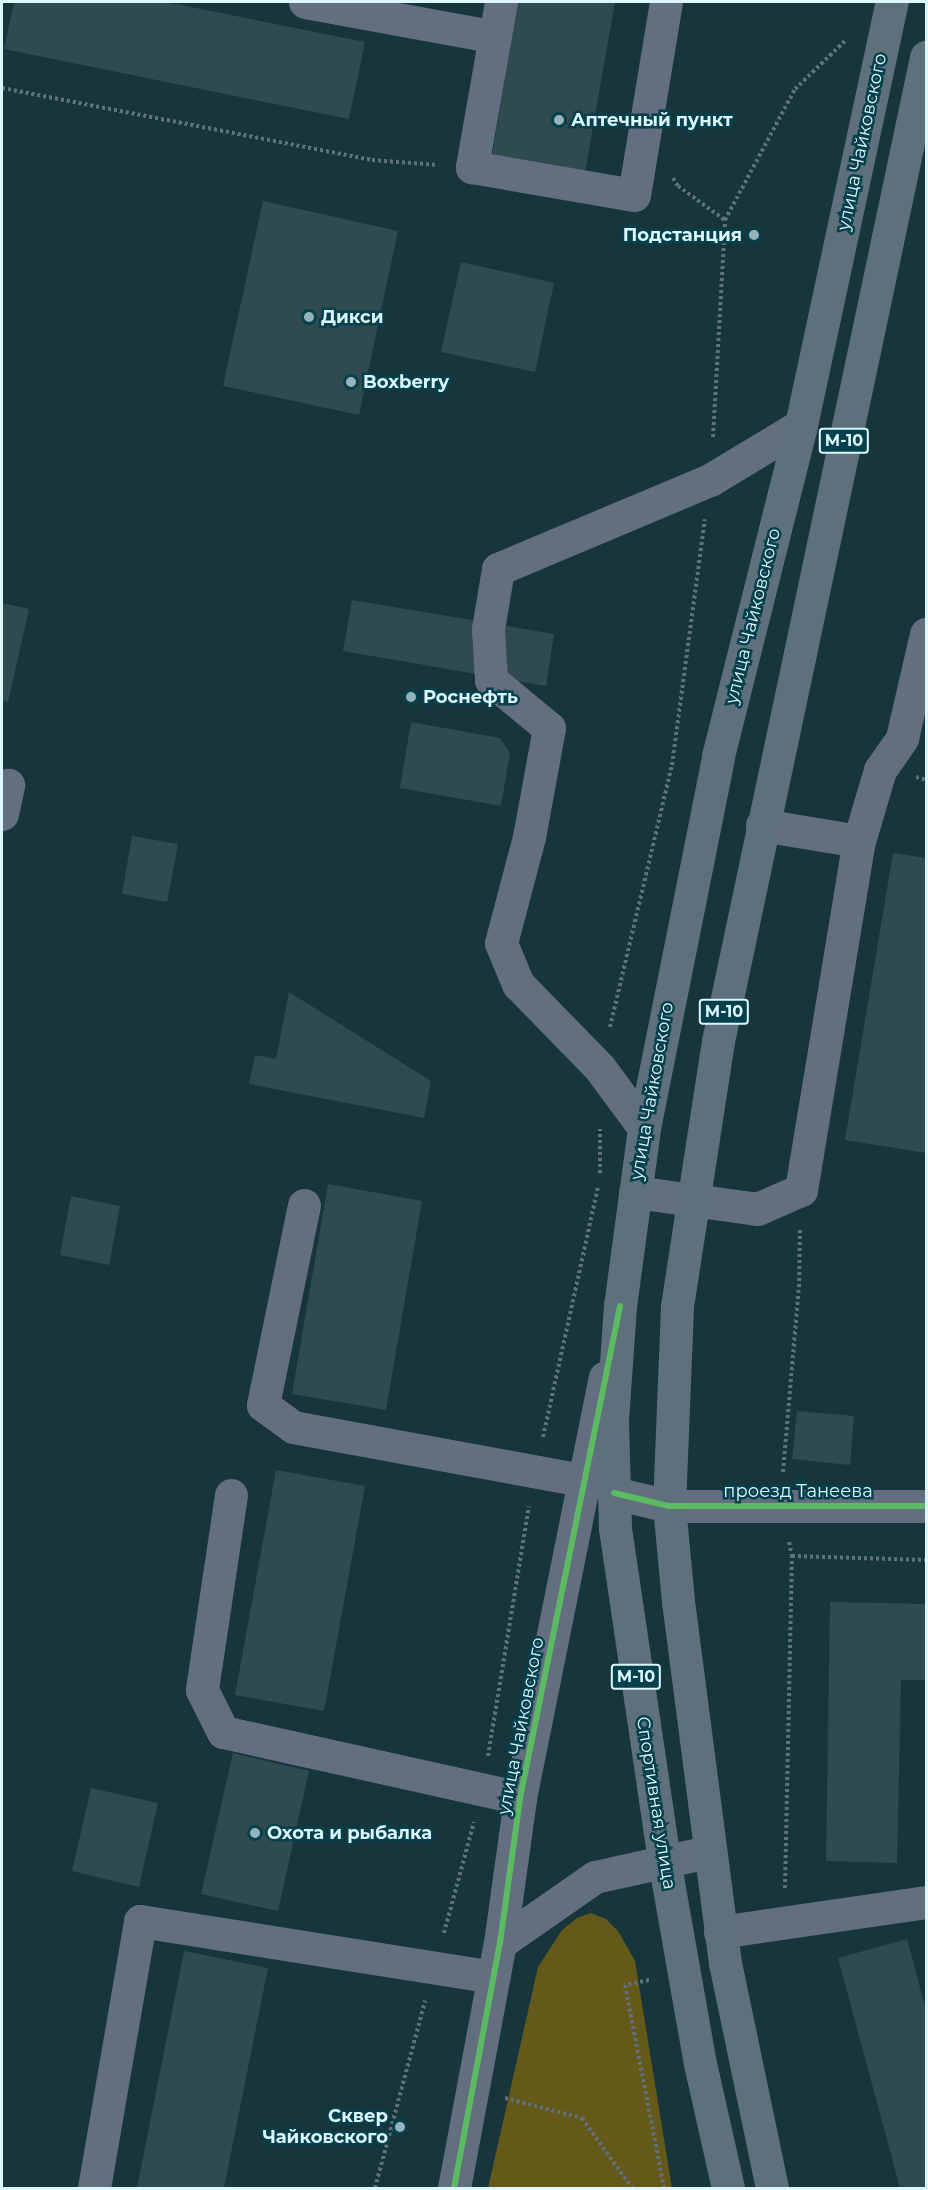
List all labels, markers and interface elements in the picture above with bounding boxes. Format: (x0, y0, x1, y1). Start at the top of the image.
street label: улица Чайковского (833, 51, 891, 233)
place label: Аптечный пункт (571, 109, 733, 131)
marker: Аптечный пункт (552, 113, 566, 127)
place label: Подстанция (623, 224, 742, 246)
marker: Подстанция (747, 228, 761, 242)
place label: Дикси (321, 306, 383, 328)
marker: Дикси (302, 310, 316, 324)
place label: Boxberry (363, 371, 449, 393)
marker: Boxberry (344, 375, 358, 389)
road number: М-10 (818, 428, 870, 454)
street label: улица Чайковского (721, 526, 785, 706)
place label: Роснефть (423, 686, 518, 708)
marker: Роснефть (404, 690, 418, 704)
road number: М-10 (698, 999, 750, 1025)
street label: улица Чайковского (626, 1000, 678, 1182)
street label: проезд Танеева (723, 1480, 873, 1502)
street label: улица Чайковского (493, 1635, 549, 1817)
road number: М-10 (610, 1664, 662, 1690)
street label: Спортивная улица (632, 1715, 680, 1891)
place label: Охота и рыбалка (267, 1822, 432, 1844)
marker: Охота и рыбалка (248, 1826, 262, 1840)
place label: Сквер Чайковского (263, 2106, 388, 2148)
marker: Сквер Чайковского (393, 2120, 407, 2134)

